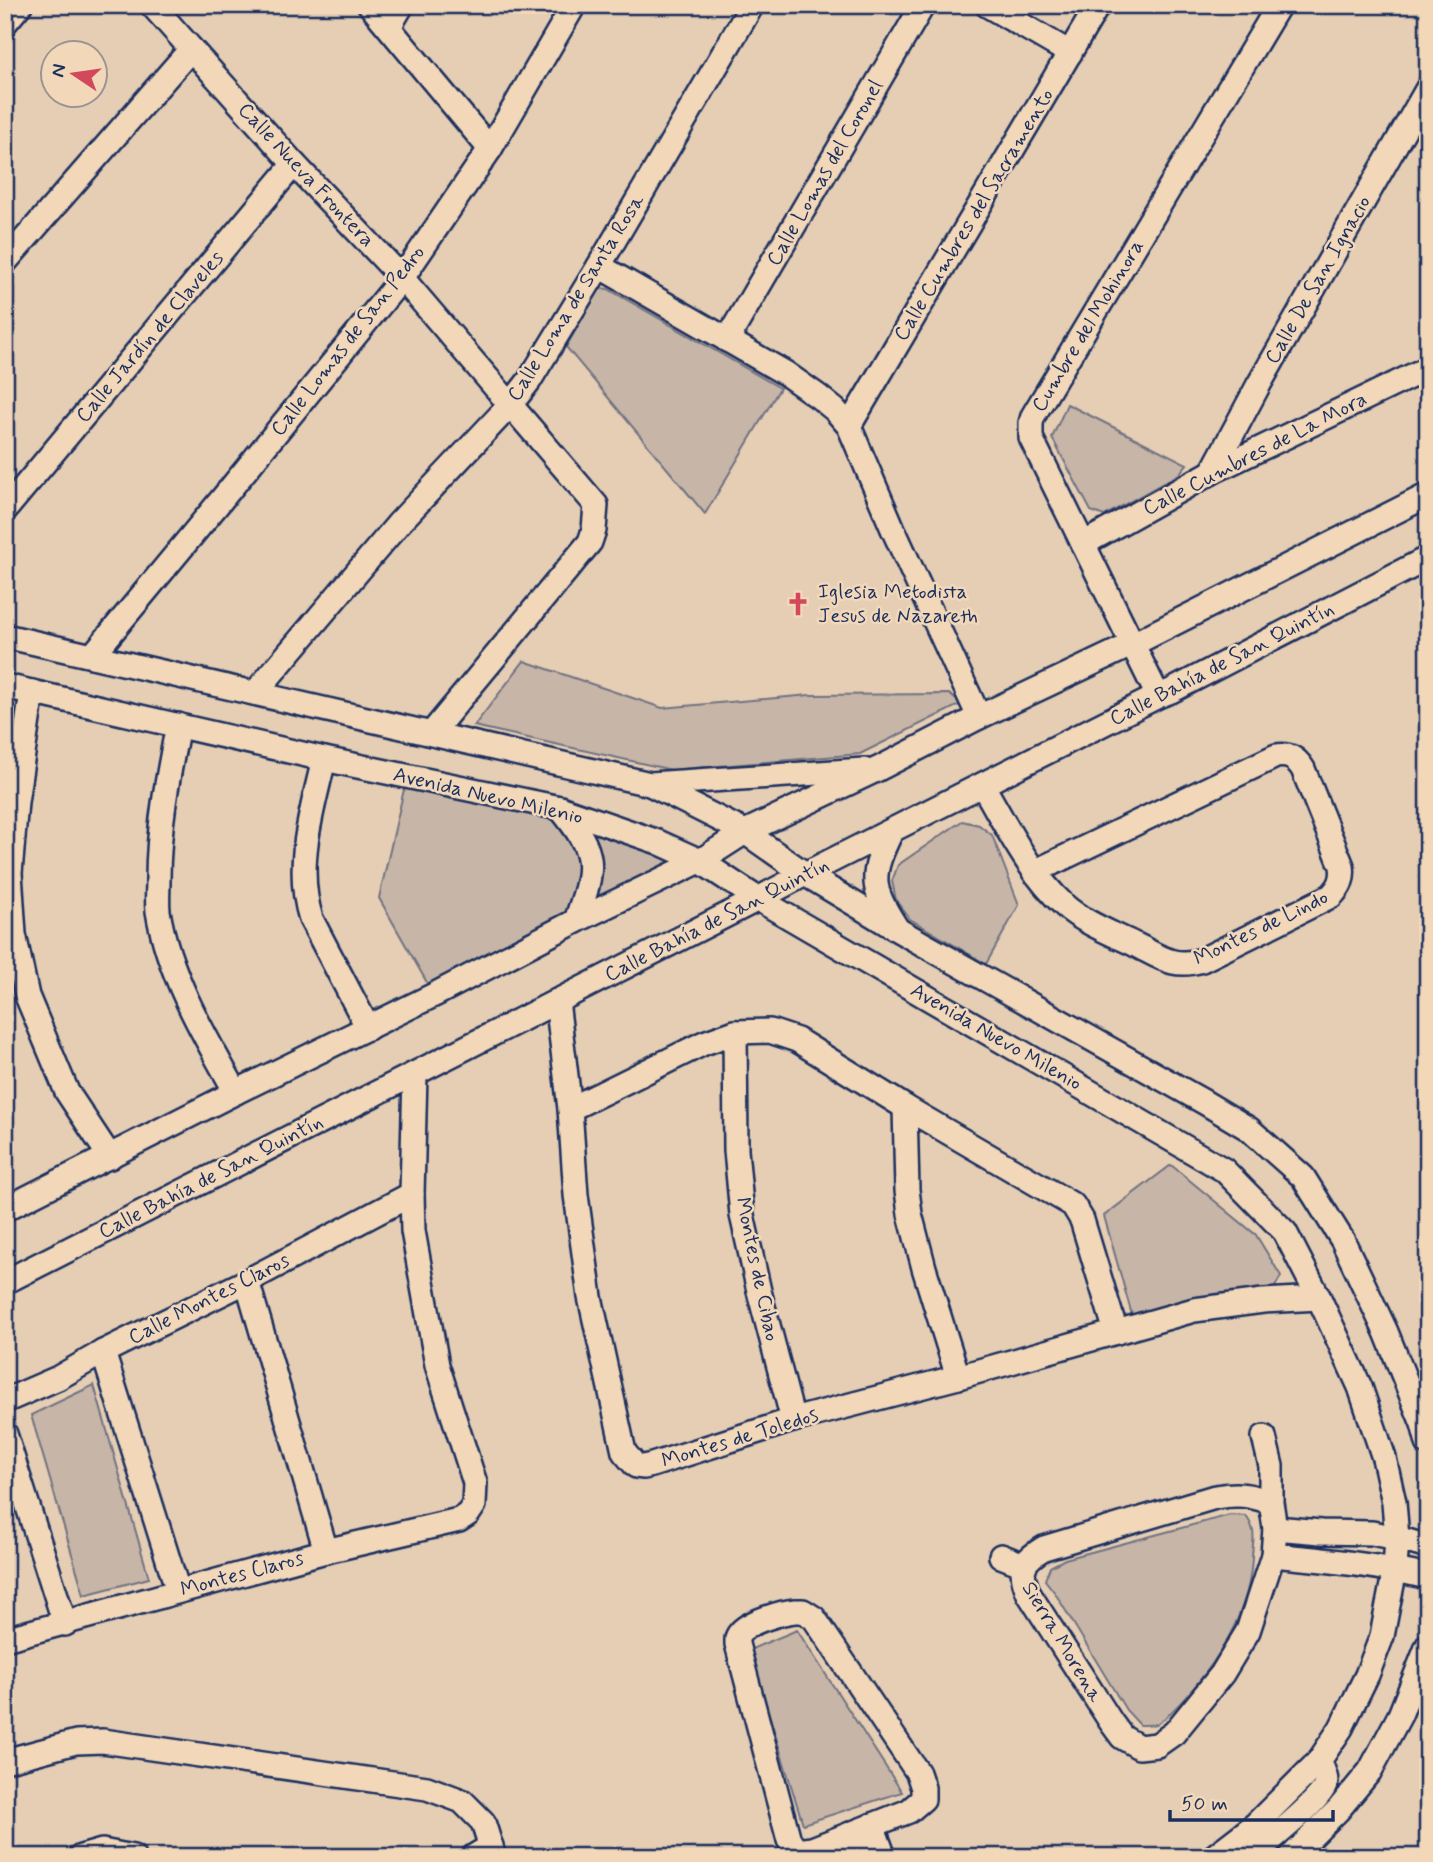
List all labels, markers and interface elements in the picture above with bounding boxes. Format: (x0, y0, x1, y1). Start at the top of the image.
north arrow (38, 38, 108, 108)
text: N (45, 62, 73, 79)
street label: Calle Lomas del Coronel (760, 75, 890, 271)
street label: Calle Cumbres del Sacramento (887, 84, 1061, 346)
street label: Calle Nueva Frontera (231, 96, 381, 254)
street label: Calle Loma de Santa Rosa (501, 189, 651, 407)
street label: Calle De San Ignacio (1258, 191, 1378, 369)
street label: Cumbre del Mohinora (1025, 235, 1151, 417)
street label: Calle Lomas de San Pedro (265, 240, 431, 442)
street label: Calle Jardín de Claveles (70, 245, 230, 429)
street label: Calle Cumbres de La Mora (1138, 385, 1372, 523)
place label: Iglesia Metodista Jesus de Nazareth (818, 578, 978, 630)
church icon: Iglesia Metodista Jesus de Nazareth (784, 590, 812, 618)
street label: Calle Bahía de San Quintín (1105, 595, 1339, 733)
street label: Avenida Nuevo Milenio (391, 761, 585, 831)
street label: Calle Bahía de San Quintín (600, 851, 834, 989)
street label: Montes de Lindo (1189, 883, 1333, 973)
street label: Avenida Nuevo Milenio (905, 976, 1087, 1098)
street label: Calle Bahía de San Quintín (94, 1108, 328, 1246)
street label: Montes de Cibao (728, 1195, 786, 1343)
street label: Calle Montes Claros (124, 1246, 294, 1352)
street label: Montes de Toledos (658, 1401, 822, 1475)
street label: Montes Claros (177, 1544, 307, 1604)
street label: Sierra Morena (1015, 1577, 1109, 1708)
scale bar (1170, 1778, 1333, 1822)
text: 50 m (1181, 1790, 1228, 1818)

